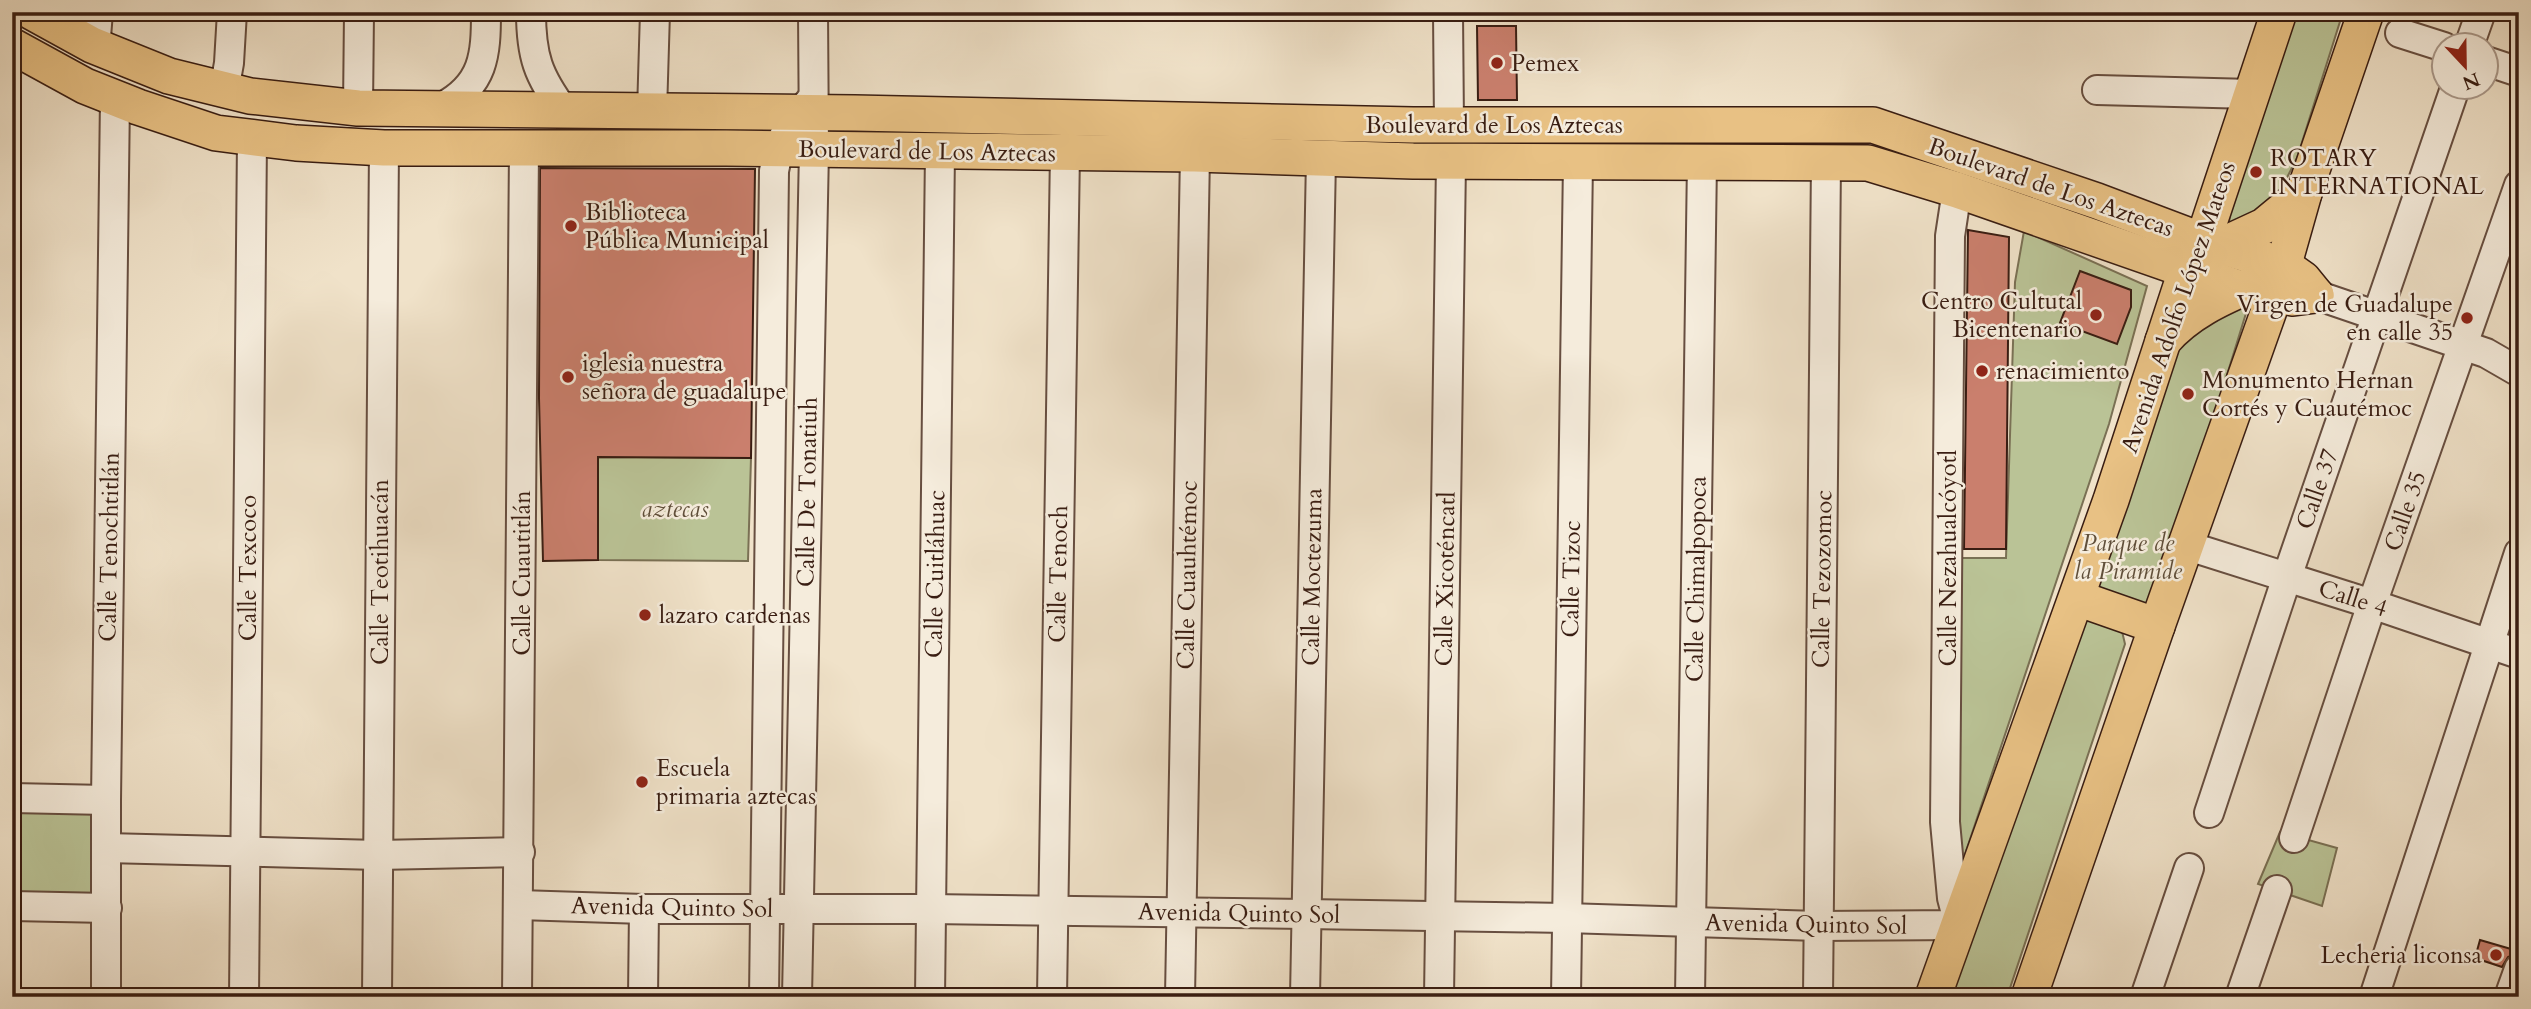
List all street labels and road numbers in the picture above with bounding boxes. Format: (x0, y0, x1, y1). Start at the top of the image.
street label: Boulevard de Los Aztecas (1365, 109, 1623, 142)
street label: Boulevard de Los Aztecas (1924, 130, 2178, 245)
street label: Boulevard de Los Aztecas (798, 133, 1056, 170)
street label: Avenida Adolfo López Mateos (2113, 157, 2244, 457)
street label: Calle De Tonatiuh (789, 397, 826, 587)
street label: Calle 37 (2288, 445, 2347, 534)
street label: Calle Nezahualcóyotl (1932, 450, 1965, 666)
street label: Calle Tenochtitlán (91, 452, 128, 642)
street label: Calle 35 (2376, 467, 2435, 556)
street label: Calle Chimalpopoca (1678, 475, 1715, 682)
street label: Calle Teotihuacán (364, 479, 397, 665)
street label: Calle Cuauhtémoc (1169, 480, 1206, 670)
street label: Calle Moctezuma (1294, 487, 1331, 666)
street label: Calle Tezozomoc (1804, 489, 1841, 668)
street label: Calle Cuautitlán (506, 490, 539, 656)
street label: Calle Cuitláhuac (918, 490, 953, 658)
street label: Calle Xicoténcatl (1427, 491, 1464, 667)
street label: Calle Texcoco (232, 495, 265, 641)
street label: Calle Tenoch (1041, 505, 1076, 643)
street label: Calle Tizoc (1554, 520, 1589, 638)
street label: Calle 4 (2314, 572, 2392, 625)
street label: Avenida Quinto Sol (570, 889, 773, 926)
street label: Avenida Quinto Sol (1137, 895, 1340, 932)
street label: Avenida Quinto Sol (1704, 906, 1907, 943)

